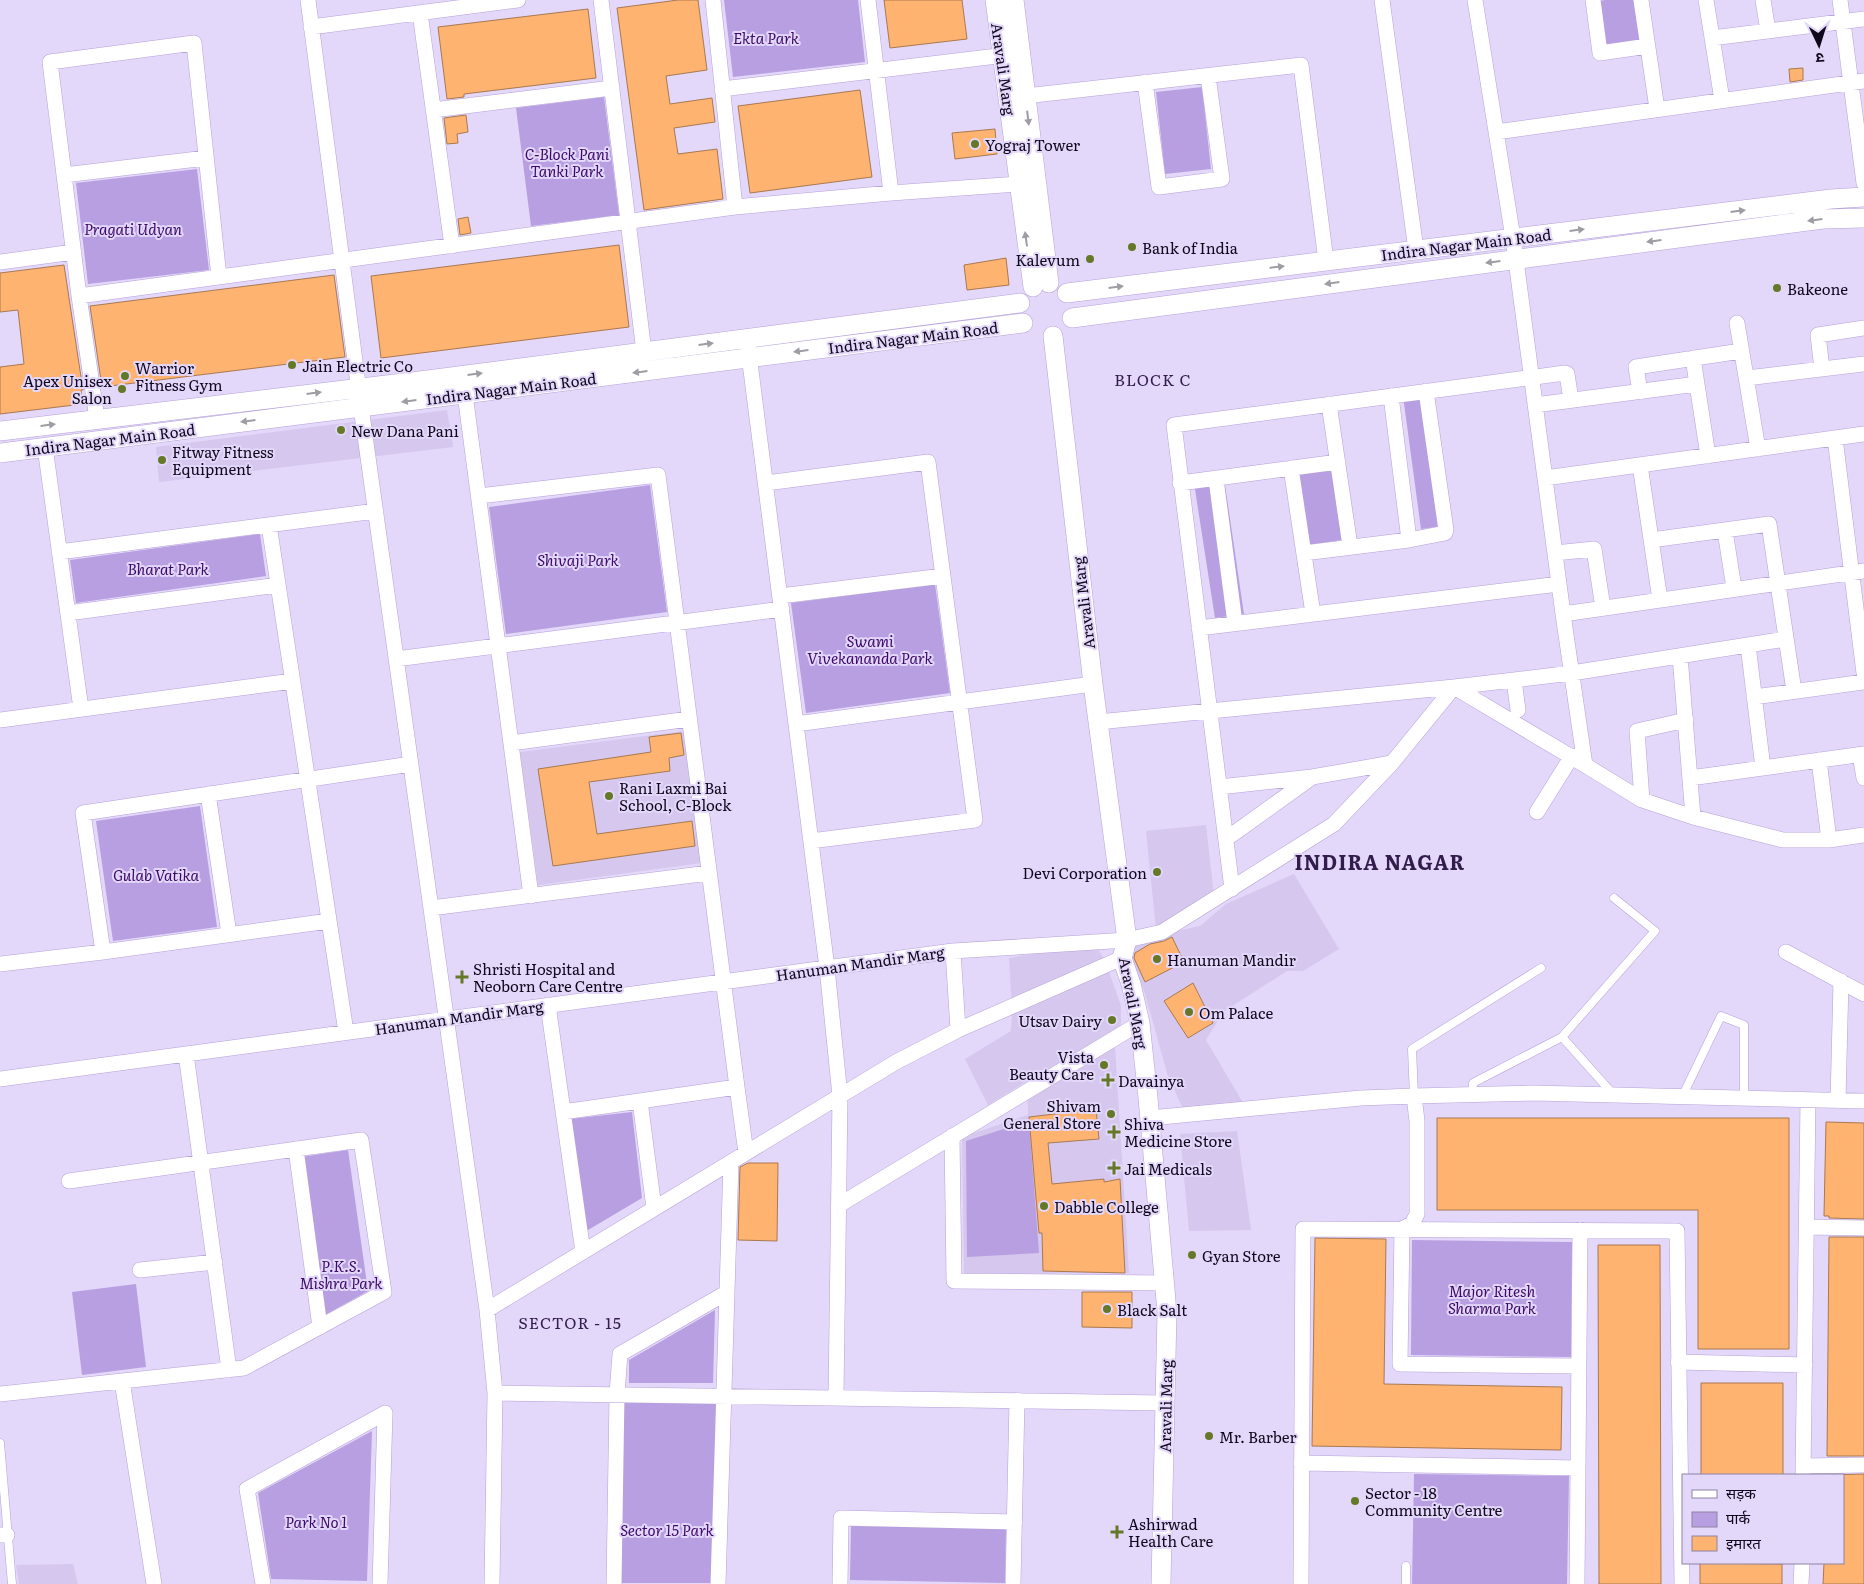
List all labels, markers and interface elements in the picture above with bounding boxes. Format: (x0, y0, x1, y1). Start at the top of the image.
north arrow (1794, 20, 1844, 70)
street label: Aravali Marg (986, 21, 1022, 117)
park label: Ekta Park (733, 26, 800, 49)
text: उ (1814, 49, 1825, 69)
one-way arrow (1024, 110, 1032, 126)
place label: Yograj Tower (985, 133, 1080, 156)
marker: Yograj Tower (969, 138, 981, 150)
park label: C-Block Pani Tanki Park (525, 142, 610, 182)
one-way arrow (1731, 206, 1747, 214)
one-way arrow (1807, 216, 1823, 224)
park label: Pragati Udyan (84, 217, 182, 240)
street label: Indira Nagar Main Road (1379, 222, 1553, 266)
one-way arrow (1569, 226, 1585, 234)
one-way arrow (1022, 230, 1030, 246)
place label: Bank of India (1142, 236, 1239, 259)
one-way arrow (1646, 237, 1662, 245)
marker: Bank of India (1126, 241, 1138, 253)
place label: Kalevum (1015, 248, 1080, 271)
marker: Kalevum (1084, 253, 1096, 265)
one-way arrow (1485, 258, 1501, 266)
one-way arrow (1269, 263, 1285, 271)
place label: Bakeone (1787, 277, 1848, 300)
one-way arrow (1324, 279, 1340, 287)
marker: Bakeone (1771, 282, 1783, 294)
one-way arrow (1108, 283, 1124, 291)
street label: Indira Nagar Main Road (826, 315, 1000, 359)
one-way arrow (698, 340, 714, 348)
one-way arrow (792, 347, 808, 355)
place label: Jain Electric Co (302, 354, 413, 377)
place label: Warrior Fitness Gym (135, 356, 223, 396)
marker: Jain Electric Co (286, 359, 298, 371)
street label: Indira Nagar Main Road (424, 366, 598, 410)
district label: BLOCK C (1114, 367, 1192, 391)
one-way arrow (631, 368, 647, 376)
place label: Apex Unisex Salon (23, 369, 112, 409)
marker: Warrior Fitness Gym (119, 370, 131, 382)
one-way arrow (468, 370, 484, 378)
marker: Apex Unisex Salon (116, 383, 128, 395)
one-way arrow (306, 389, 322, 397)
one-way arrow (401, 397, 417, 405)
street label: Indira Nagar Main Road (23, 417, 197, 461)
one-way arrow (239, 417, 255, 425)
place label: New Dana Pani (351, 419, 459, 442)
one-way arrow (41, 421, 57, 429)
marker: New Dana Pani (335, 424, 347, 436)
place label: Fitway Fitness Equipment (172, 440, 274, 480)
marker: Fitway Fitness Equipment (156, 454, 168, 466)
park label: Shivaji Park (537, 548, 620, 571)
street label: Aravali Marg (1066, 555, 1100, 651)
park label: Bharat Park (127, 557, 210, 580)
park label: Swami Vivekananda Park (807, 629, 933, 669)
place label: Rani Laxmi Bai School, C-Block (619, 776, 732, 816)
marker: Rani Laxmi Bai School, C-Block (603, 790, 615, 802)
district label: INDIRA NAGAR (1294, 846, 1466, 876)
place label: Devi Corporation (1023, 861, 1147, 884)
park label: Gulab Vatika (113, 863, 199, 886)
marker: Devi Corporation (1151, 866, 1163, 878)
street label: Hanuman Mandir Marg (774, 940, 946, 986)
place label: Hanuman Mandir (1167, 948, 1296, 971)
marker: Hanuman Mandir (1151, 953, 1163, 965)
street label: Aravali Marg (1114, 955, 1154, 1052)
place label: Shristi Hospital and Neoborn Care Centre (473, 957, 623, 997)
marker: Shristi Hospital and Neoborn Care Centre (455, 970, 469, 984)
street label: Hanuman Mandir Marg (373, 994, 545, 1040)
place label: Om Palace (1199, 1001, 1273, 1024)
marker: Om Palace (1183, 1006, 1195, 1018)
place label: Utsav Dairy (1018, 1009, 1102, 1032)
marker: Utsav Dairy (1106, 1014, 1118, 1026)
place label: Vista Beauty Care (1009, 1045, 1095, 1085)
marker: Vista Beauty Care (1098, 1059, 1110, 1071)
place label: Davainya (1118, 1069, 1185, 1092)
marker: Davainya (1102, 1074, 1114, 1086)
place label: Shivam General Store (1003, 1094, 1101, 1134)
marker: Shivam General Store (1105, 1108, 1117, 1120)
place label: Shiva Medicine Store (1124, 1112, 1232, 1152)
marker: Shiva Medicine Store (1108, 1126, 1120, 1138)
place label: Jai Medicals (1124, 1157, 1212, 1180)
marker: Jai Medicals (1108, 1162, 1120, 1174)
place label: Dabble College (1054, 1195, 1159, 1218)
marker: Dabble College (1038, 1200, 1050, 1212)
place label: Gyan Store (1202, 1244, 1281, 1267)
marker: Gyan Store (1186, 1249, 1198, 1261)
park label: P.K.S. Mishra Park (299, 1254, 383, 1294)
park label: Major Ritesh Sharma Park (1448, 1279, 1537, 1319)
place label: Black Salt (1117, 1298, 1187, 1321)
marker: Black Salt (1101, 1303, 1113, 1315)
district label: SECTOR - 15 (518, 1310, 622, 1334)
street label: Aravali Marg (1153, 1359, 1177, 1453)
place label: Mr. Barber (1219, 1425, 1296, 1448)
marker: Mr. Barber (1203, 1430, 1215, 1442)
legend (1682, 1474, 1844, 1564)
place label: Sector - 18 Community Centre (1365, 1481, 1503, 1521)
text: सड़क (1726, 1481, 1756, 1504)
marker: Sector - 18 Community Centre (1349, 1495, 1361, 1507)
text: पार्क (1726, 1506, 1750, 1529)
park label: Park No 1 (285, 1510, 347, 1533)
place label: Ashirwad Health Care (1128, 1512, 1213, 1552)
park label: Sector 15 Park (620, 1518, 714, 1541)
marker: Ashirwad Health Care (1110, 1525, 1124, 1539)
text: इमारत (1726, 1531, 1761, 1554)

